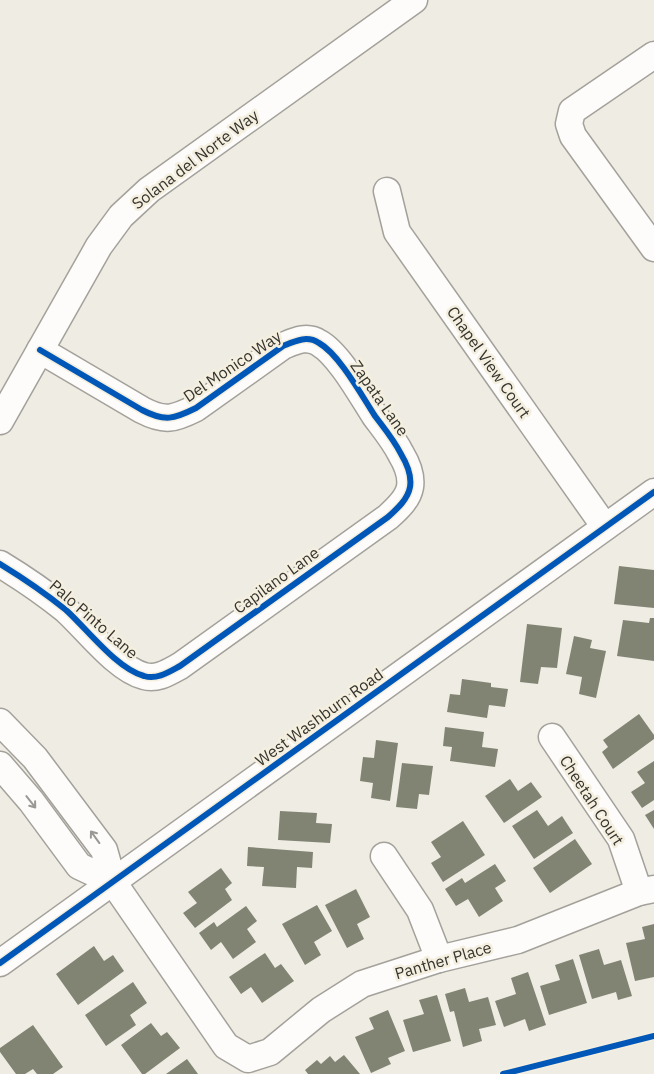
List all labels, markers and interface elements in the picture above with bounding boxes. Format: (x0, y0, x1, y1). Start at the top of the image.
street label: Solana del Norte Way (128, 105, 262, 213)
street label: Chapel View Court (443, 302, 535, 422)
street label: Del Monico Way (179, 326, 285, 406)
street label: Zapata Lane (347, 356, 414, 440)
street label: Capilano Lane (229, 542, 323, 618)
street label: Palo Pinto Lane (46, 575, 142, 663)
street label: West Washburn Road (251, 664, 387, 770)
street label: Cheetah Court (556, 751, 628, 849)
one-way arrow (26, 796, 37, 809)
one-way arrow (90, 831, 101, 845)
street label: Panther Place (392, 937, 494, 983)

